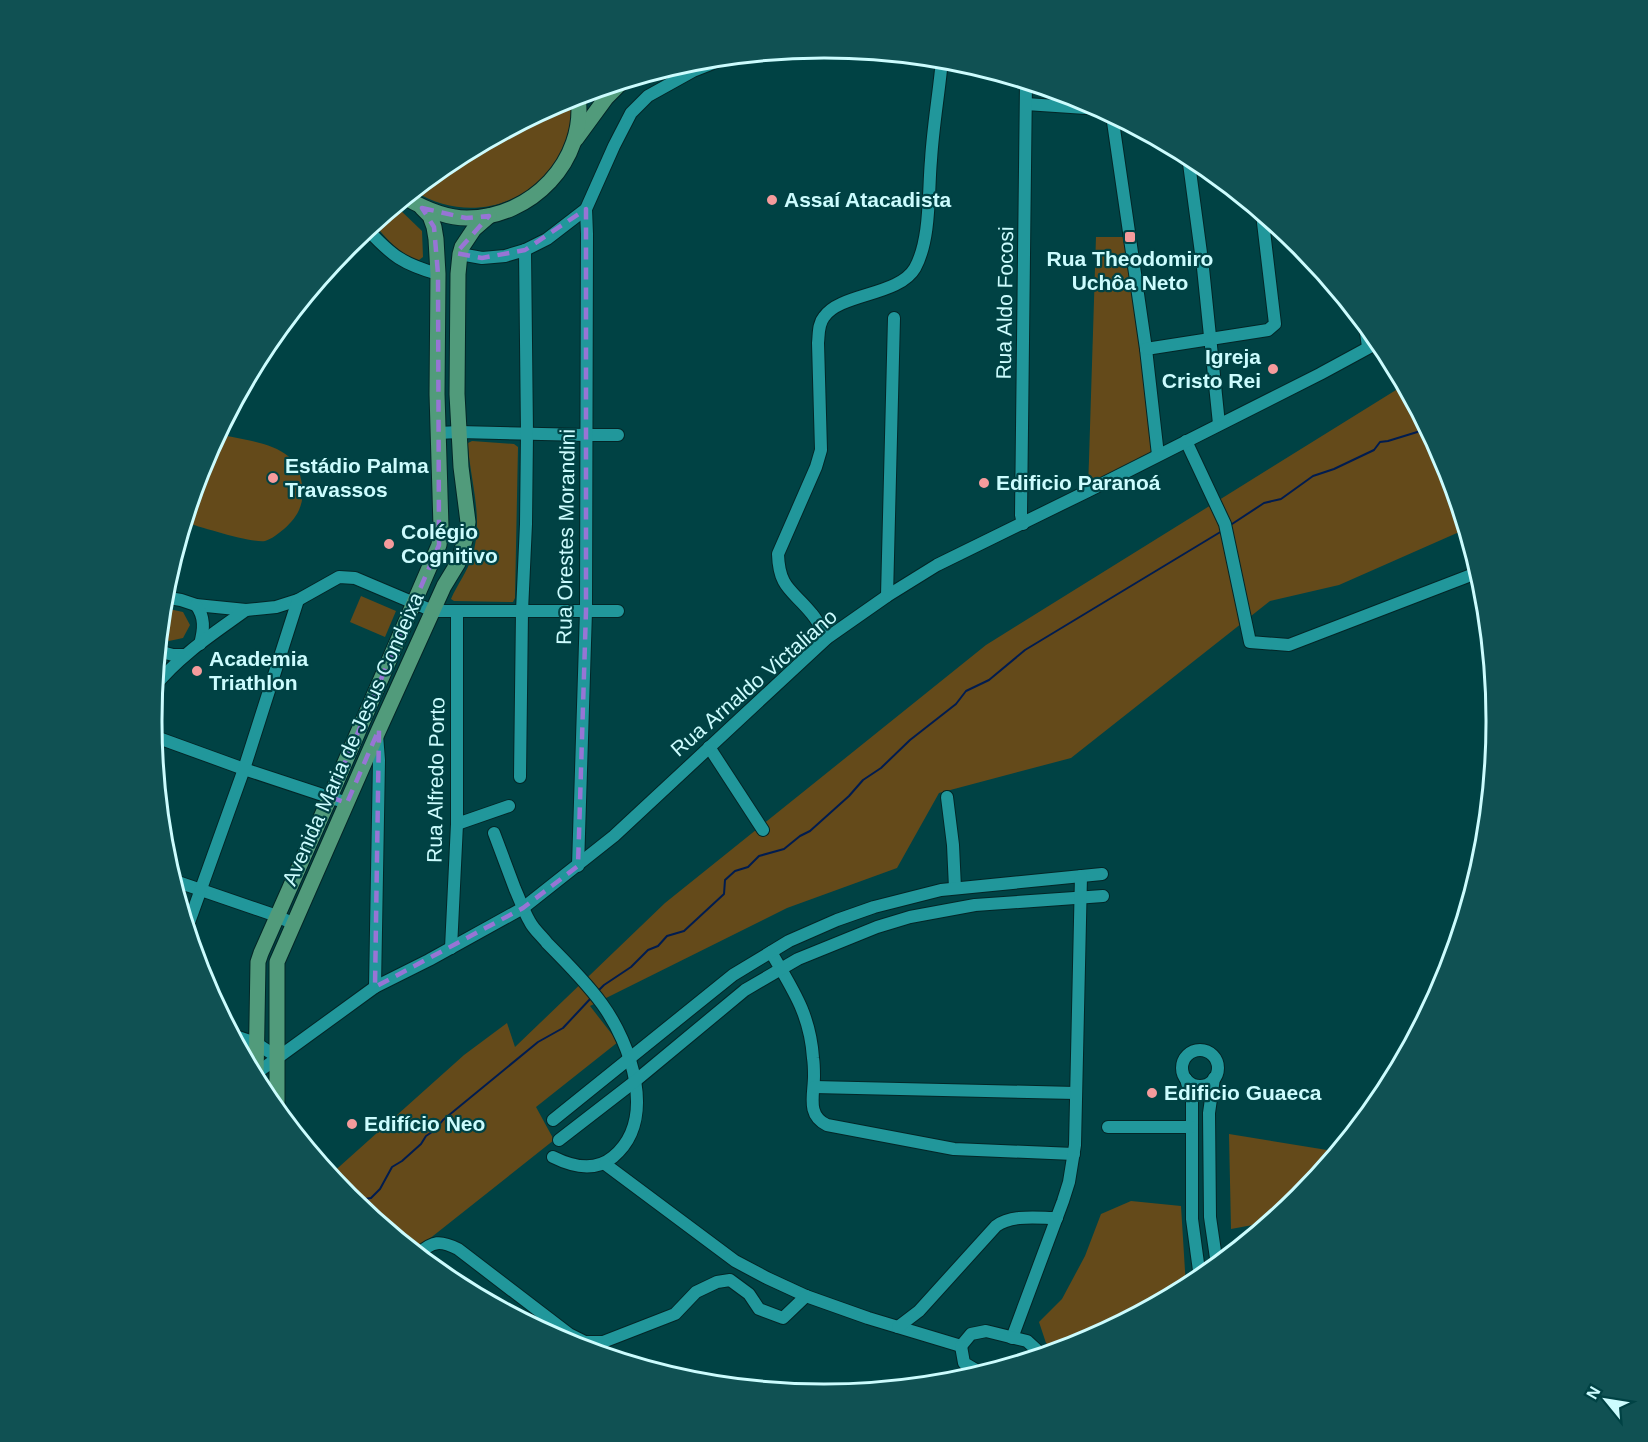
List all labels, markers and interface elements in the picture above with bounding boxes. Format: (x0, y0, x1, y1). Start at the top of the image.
place label: Assaí Atacadista (784, 188, 952, 211)
marker: Assaí Atacadista (765, 193, 779, 207)
street label: Rua Aldo Focosi (992, 226, 1017, 380)
marker: Rua Theodomiro Uchôa Neto (1123, 230, 1137, 244)
place label: Rua Theodomiro Uchôa Neto (1047, 247, 1213, 294)
place label: Igreja Cristo Rei (1162, 345, 1261, 392)
marker: Igreja Cristo Rei (1266, 362, 1280, 376)
street label: Rua Orestes Morandini (552, 429, 579, 645)
place label: Estádio Palma Travassos (285, 454, 429, 501)
marker: Estádio Palma Travassos (266, 471, 280, 485)
place label: Edificio Paranoá (996, 471, 1161, 494)
marker: Edificio Paranoá (977, 476, 991, 490)
place label: Colégio Cognitivo (401, 520, 498, 567)
marker: Colégio Cognitivo (382, 537, 396, 551)
street label: Avenida Maria de Jesus Condeixa (277, 588, 428, 889)
street label: Rua Arnaldo Victaliano (666, 604, 841, 761)
place label: Academia Triathlon (209, 647, 309, 694)
marker: Academia Triathlon (190, 664, 204, 678)
street label: Rua Alfredo Porto (423, 697, 448, 863)
place label: Edificio Guaeca (1164, 1081, 1322, 1104)
marker: Edificio Guaeca (1145, 1086, 1159, 1100)
place label: Edifício Neo (364, 1112, 485, 1135)
marker: Edifício Neo (345, 1117, 359, 1131)
north arrow (1576, 1370, 1636, 1430)
text: N (1583, 1383, 1604, 1402)

